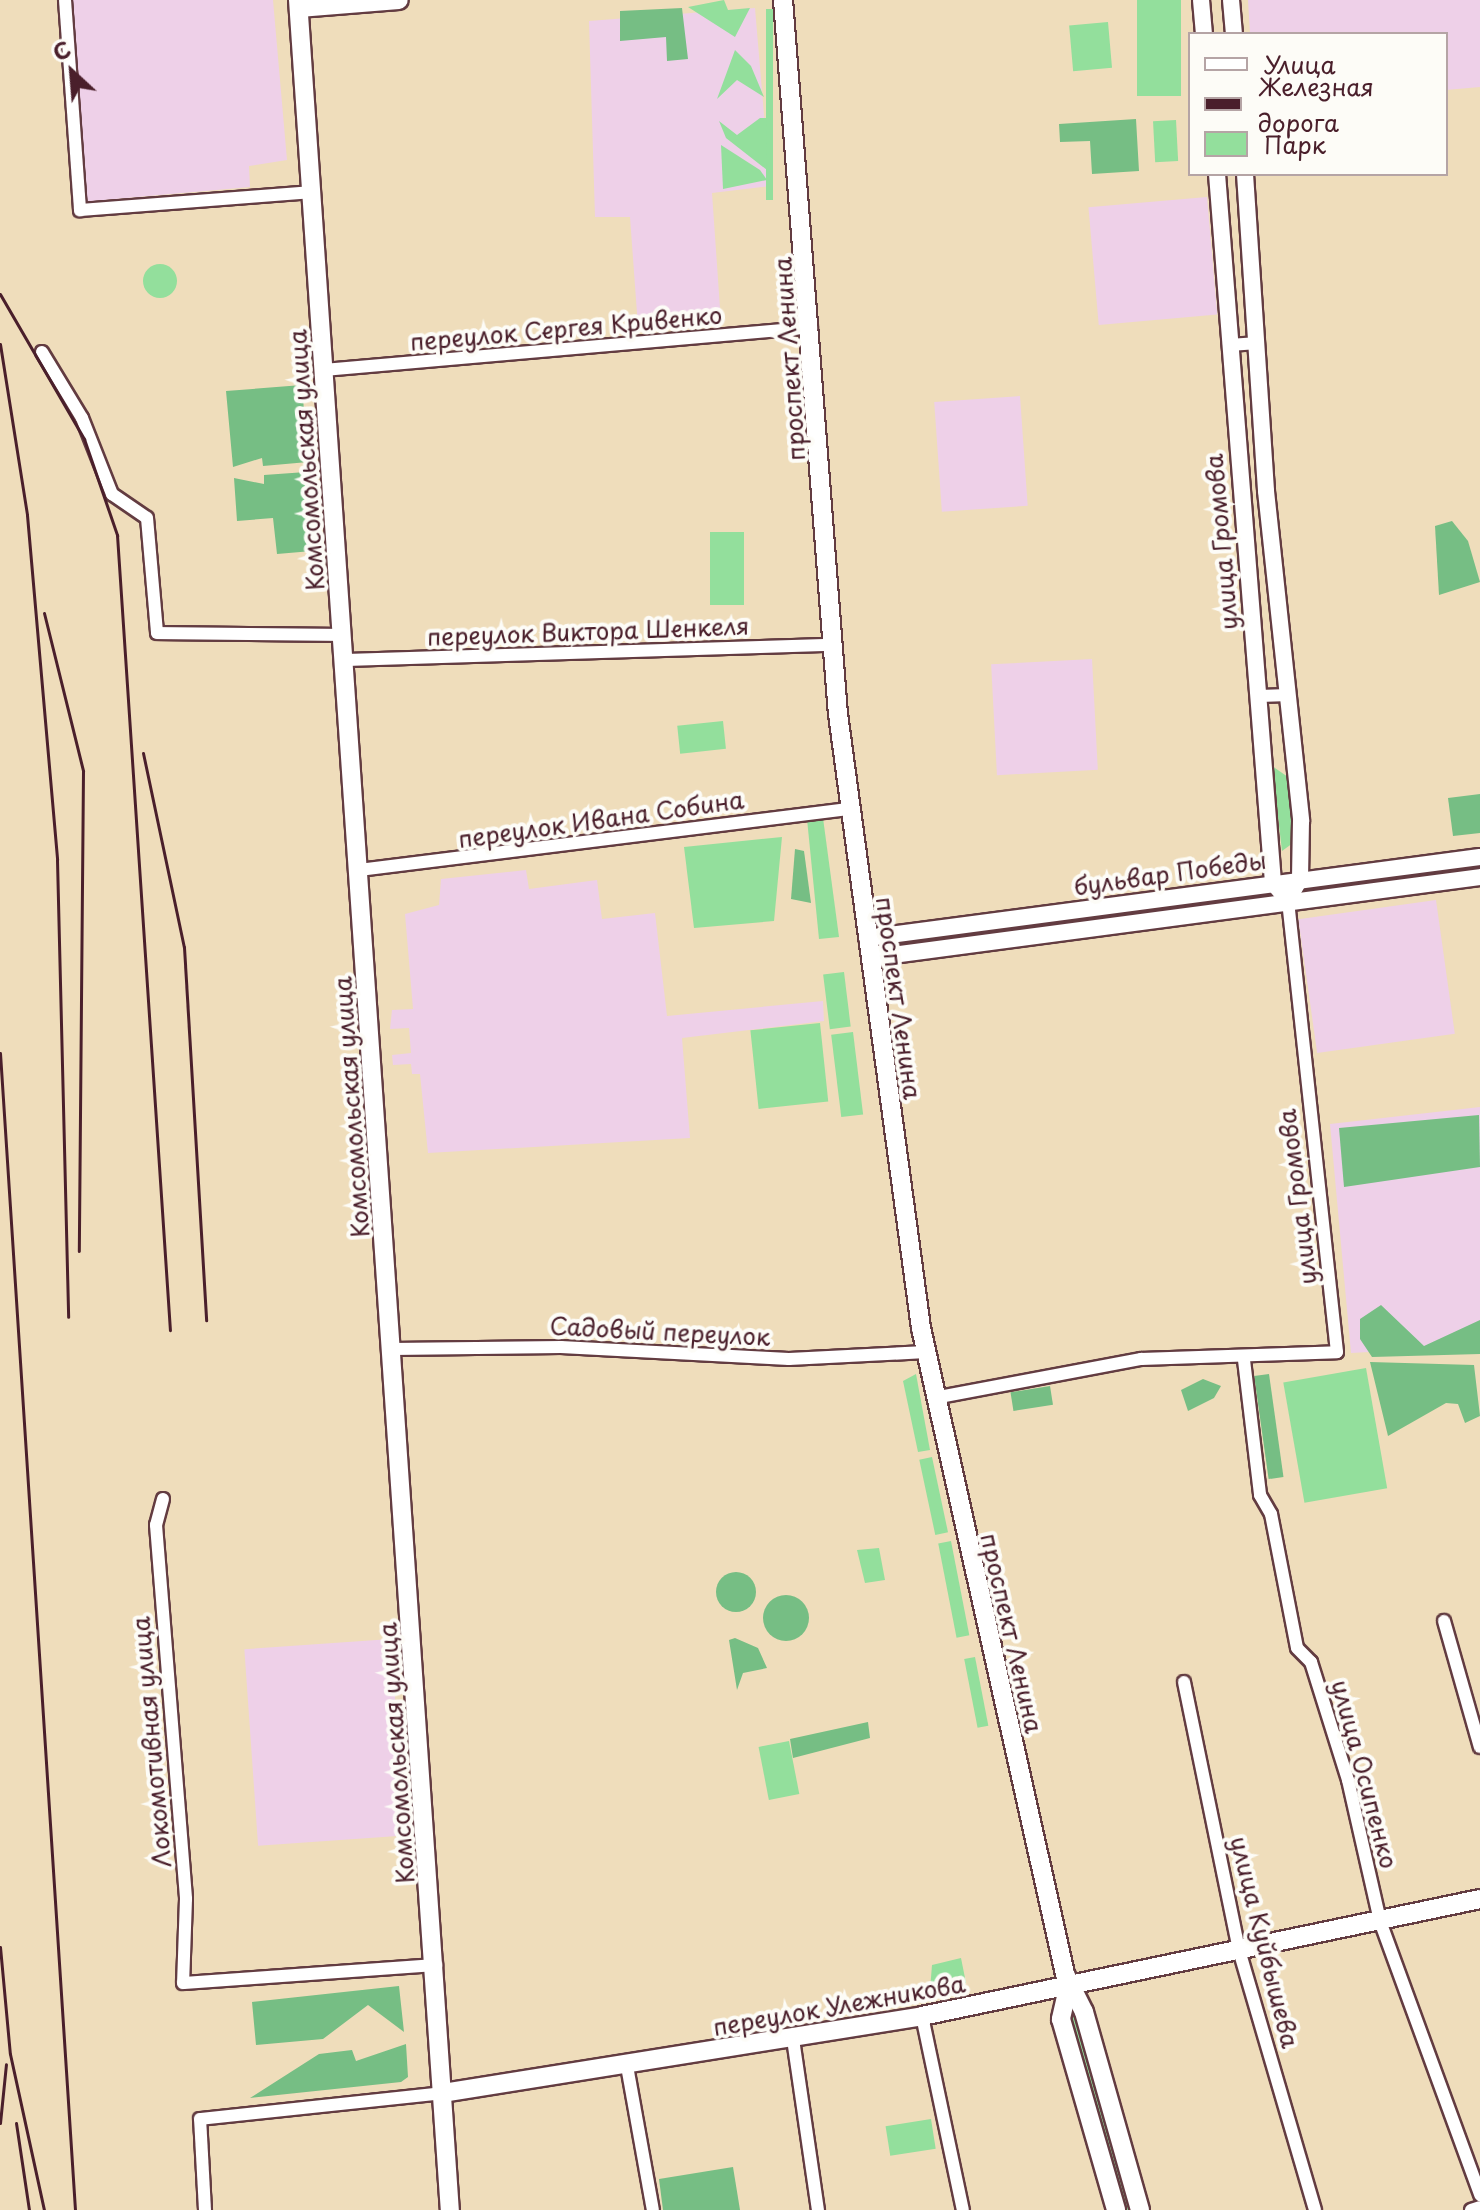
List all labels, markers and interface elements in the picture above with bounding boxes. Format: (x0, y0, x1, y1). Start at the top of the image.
north arrow (32, 32, 112, 112)
text: С (47, 32, 76, 68)
legend (1188, 32, 1448, 176)
text: Улица (1264, 46, 1336, 82)
text: Железная дорога (1258, 68, 1374, 140)
text: Парк (1264, 126, 1326, 162)
street label: проспект Ленина (767, 256, 811, 462)
street label: переулок Сергея Кривенко (408, 300, 724, 356)
street label: Комсомольская улица (282, 327, 330, 593)
street label: улица Громова (1199, 452, 1243, 632)
street label: переулок Виктора Шенкеля (426, 611, 750, 651)
street label: переулок Ивана Собина (455, 785, 747, 853)
street label: бульвар Победы (1072, 845, 1268, 901)
street label: проспект Ленина (870, 894, 928, 1102)
street label: Комсомольская улица (327, 974, 375, 1240)
street label: улица Громова (1272, 1107, 1322, 1287)
street label: Садовый переулок (549, 1311, 771, 1351)
street label: проспект Ленина (975, 1530, 1049, 1736)
street label: Локомотивная улица (126, 1615, 176, 1869)
street label: Комсомольская улица (372, 1620, 420, 1886)
street label: улица Осипенко (1326, 1676, 1404, 1872)
street label: улица Куйбышева (1225, 1833, 1305, 2051)
street label: переулок Улежникова (710, 1968, 968, 2042)

